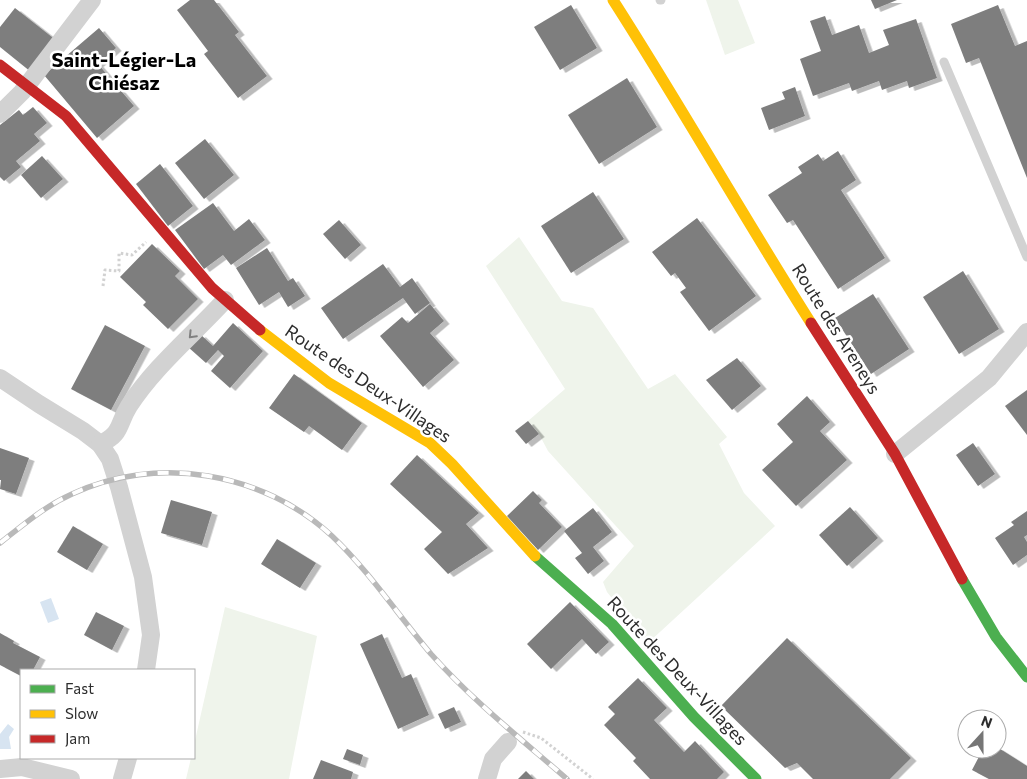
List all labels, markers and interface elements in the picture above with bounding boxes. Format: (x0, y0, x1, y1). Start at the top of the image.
district label: Saint-Légier-La Chiésaz (52, 47, 196, 94)
street label: Route des Areneys (788, 259, 886, 398)
street label: Route des Deux-Villages (281, 319, 456, 447)
one-way arrow (189, 330, 198, 339)
street label: Route des Deux-Villages (603, 591, 752, 749)
legend (20, 669, 195, 759)
text: Fast (65, 679, 94, 697)
text: Slow (65, 704, 98, 722)
north arrow (957, 709, 1007, 759)
text: N (979, 712, 995, 731)
text: Jam (65, 729, 90, 747)

